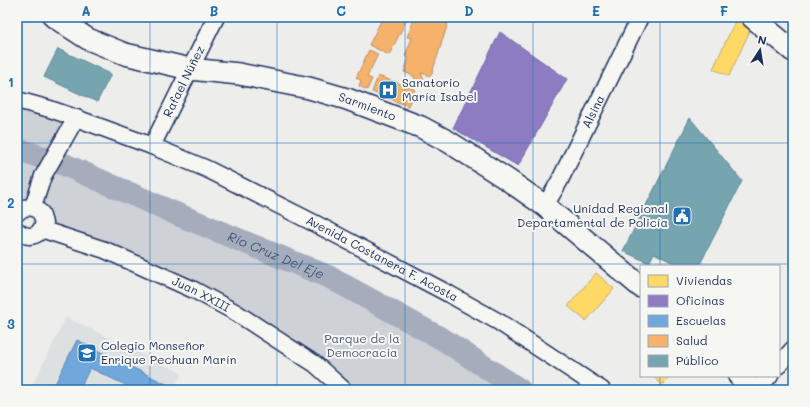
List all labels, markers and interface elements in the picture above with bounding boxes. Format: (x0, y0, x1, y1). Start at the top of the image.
text: A (81, 2, 91, 19)
text: B (210, 2, 219, 19)
text: C (336, 2, 346, 19)
text: D (464, 2, 474, 19)
text: E (592, 2, 600, 19)
text: F (720, 2, 728, 19)
north arrow (740, 30, 780, 70)
text: N (757, 32, 768, 48)
street label: Rafael Núñez (159, 42, 208, 119)
text: 1 (8, 73, 14, 90)
place label: Sanatorio María Isabel (402, 74, 477, 104)
hospital icon: Sanatorio María Isabel (377, 79, 399, 101)
street label: Sarmiento (337, 88, 399, 124)
street label: Alsina (578, 92, 607, 131)
text: 2 (7, 194, 15, 211)
place label: Unidad Regional Departamental de Policía (517, 200, 668, 230)
public building icon: Unidad Regional Departamental de Policía (671, 205, 693, 227)
street label: Avenida Costanera F. Acosta (304, 211, 461, 305)
water label: Río Cruz Del Eje (225, 227, 327, 282)
legend (640, 265, 780, 377)
street label: Juan XXIII (170, 272, 233, 315)
text: Viviendas (676, 272, 733, 288)
text: Oficinas (676, 292, 725, 308)
text: Escuelas (676, 312, 726, 328)
text: 3 (7, 315, 15, 332)
park label: Parque de la Democracia (324, 330, 400, 360)
text: Salud (676, 332, 708, 348)
place label: Colegio Monseñor Enrique Pechuan Marín (101, 337, 236, 367)
school or university icon: Colegio Monseñor Enrique Pechuan Marín (76, 342, 98, 364)
text: Público (676, 352, 718, 368)

